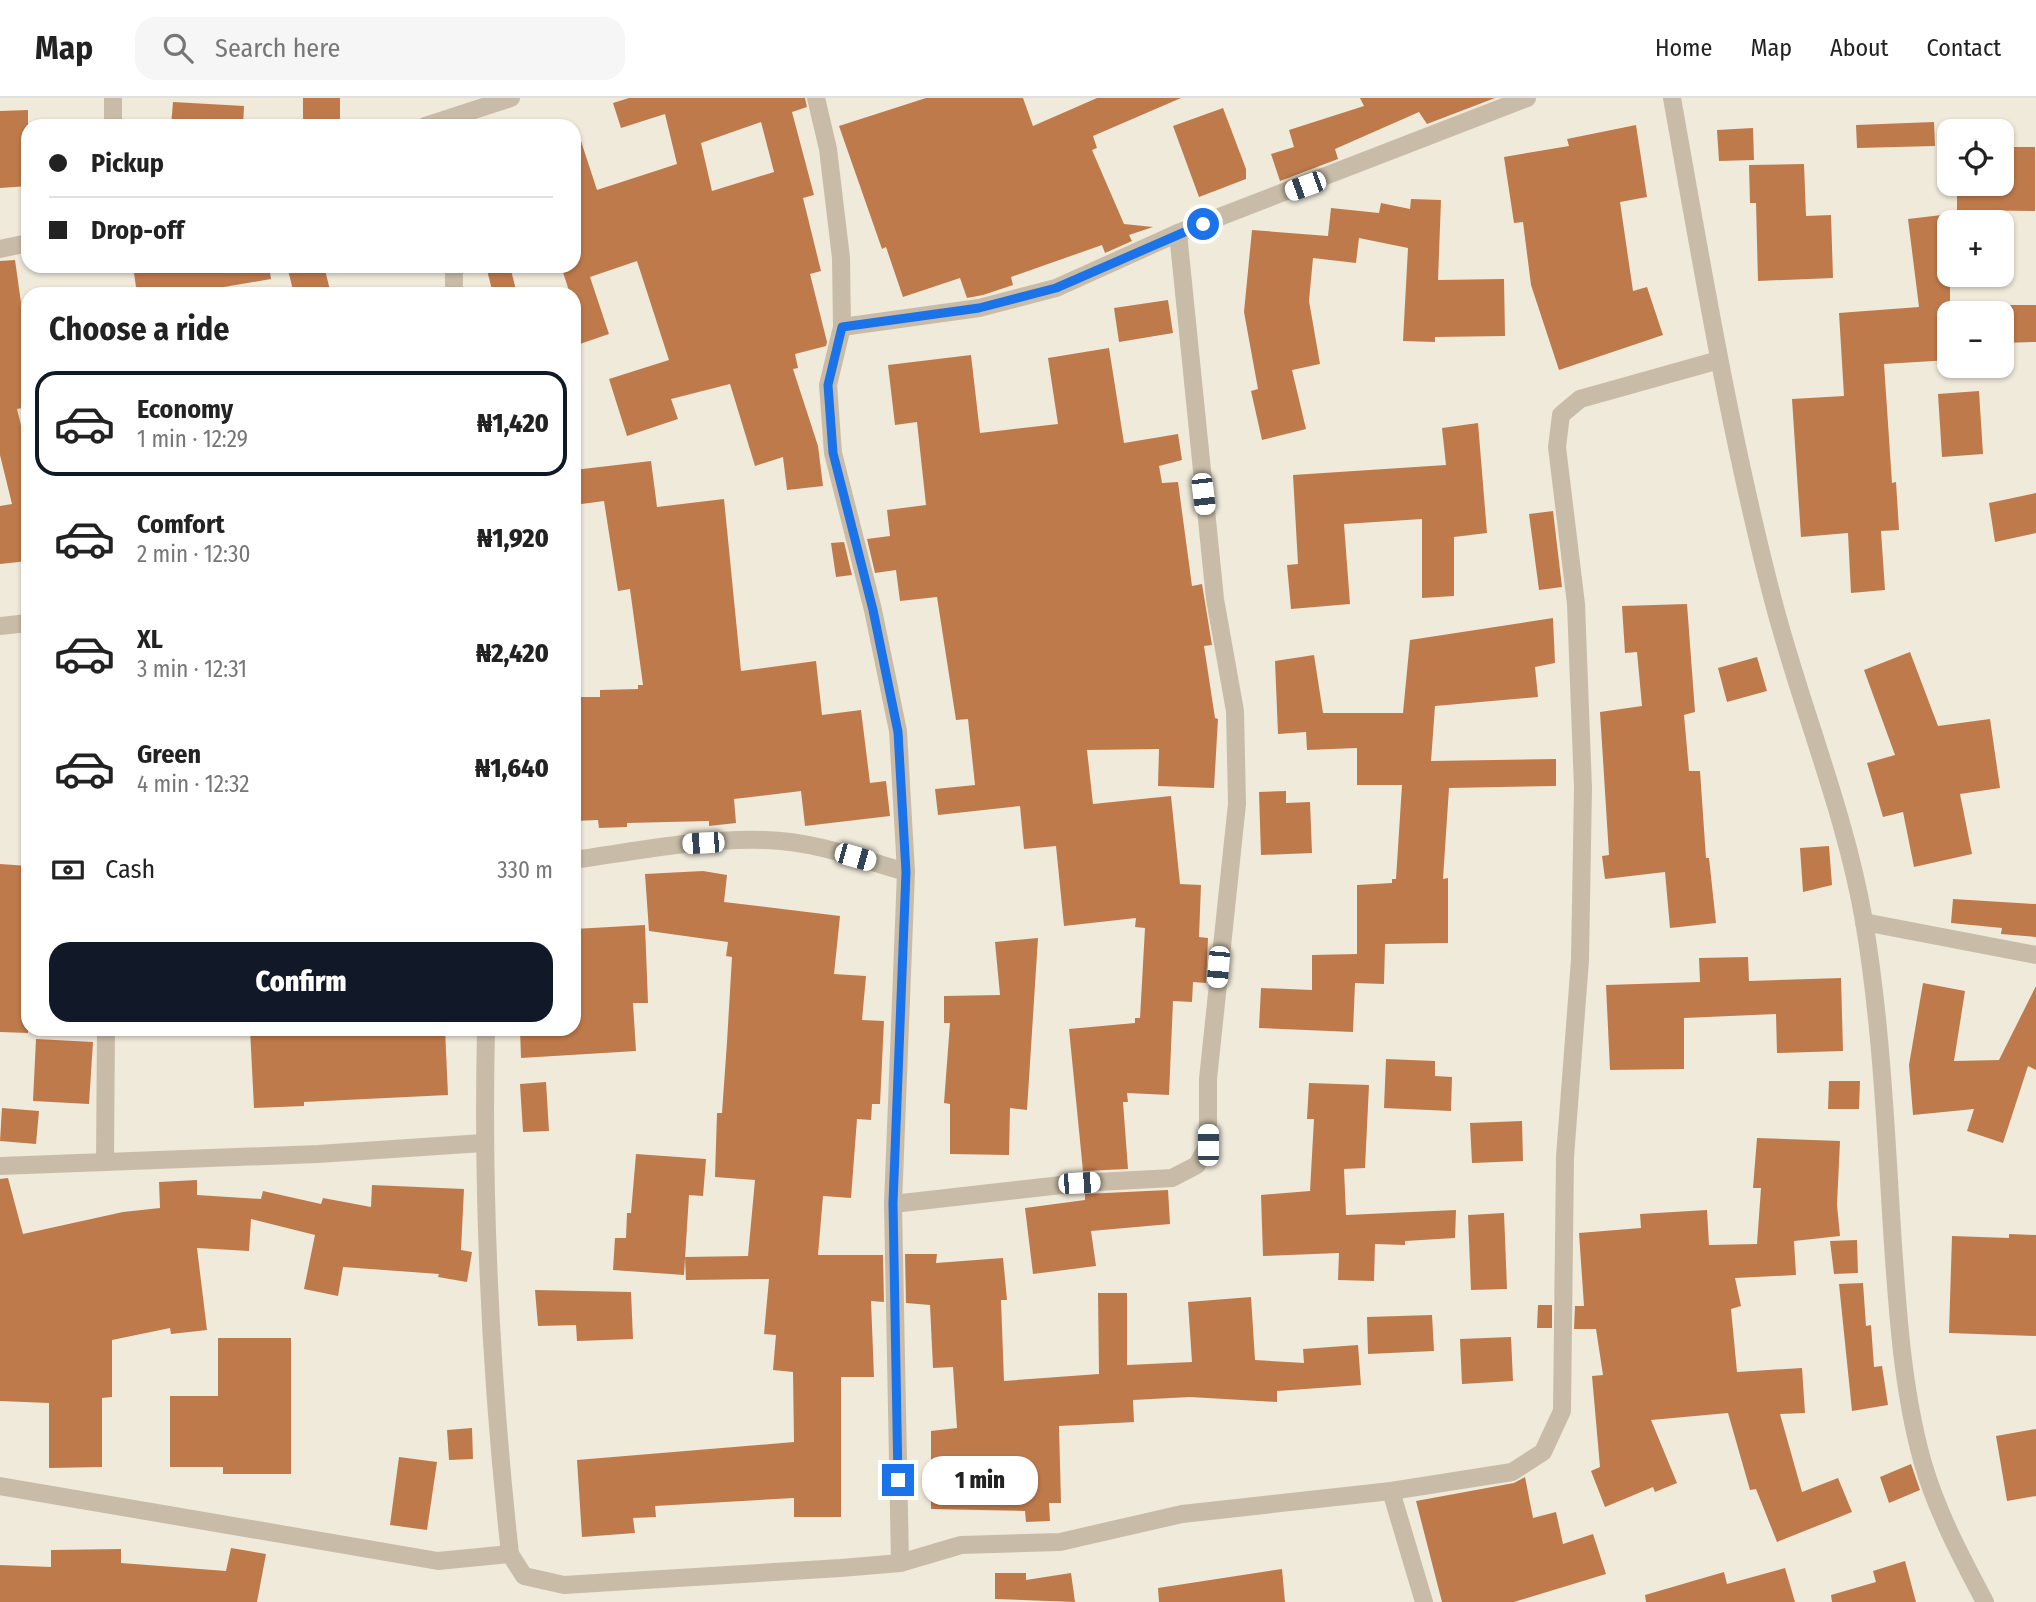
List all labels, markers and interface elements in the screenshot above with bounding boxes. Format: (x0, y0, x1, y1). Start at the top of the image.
search box (135, 17, 625, 80)
text: Map (35, 28, 93, 68)
icon: search (159, 29, 197, 67)
text: Search here (215, 33, 340, 64)
text: Home (1655, 34, 1712, 62)
text: Map (1750, 34, 1792, 62)
text: About (1830, 34, 1888, 62)
text: Contact (1926, 34, 2001, 62)
map controls (1937, 119, 2014, 378)
button: locate (1937, 119, 2014, 196)
text: Pickup (91, 148, 164, 179)
car (1282, 169, 1329, 203)
route start (1187, 208, 1219, 240)
button: + (1937, 210, 2014, 287)
text: Drop-off (91, 215, 184, 246)
button: − (1937, 301, 2014, 378)
text: Choose a ride (49, 310, 230, 348)
icon: car (53, 392, 116, 455)
text: Economy (137, 394, 233, 425)
text: ₦1,420 (477, 408, 549, 439)
text: 1 min · 12:29 (137, 425, 248, 453)
car (1191, 472, 1216, 516)
icon: car (53, 507, 116, 570)
text: Comfort (137, 509, 225, 540)
text: ₦1,920 (477, 523, 549, 554)
text: 2 min · 12:30 (137, 540, 250, 568)
icon: car (53, 622, 116, 685)
text: XL (137, 624, 163, 655)
text: ₦2,420 (476, 638, 549, 669)
text: 3 min · 12:31 (137, 655, 247, 683)
icon: car (53, 737, 116, 800)
text: Green (137, 739, 201, 770)
text: ₦1,640 (475, 753, 549, 784)
text: 4 min · 12:32 (137, 770, 249, 798)
car (682, 831, 725, 855)
car (832, 841, 879, 873)
icon: cash (49, 851, 87, 889)
text: Cash (105, 854, 155, 885)
text: 330 m (497, 856, 553, 884)
button: Confirm (49, 942, 553, 1022)
car (1206, 945, 1231, 989)
car (1198, 1124, 1219, 1166)
car (1058, 1171, 1101, 1195)
callout: 1 min (922, 1456, 1038, 1504)
route end (882, 1464, 914, 1496)
text: 1 min (955, 1466, 1005, 1494)

